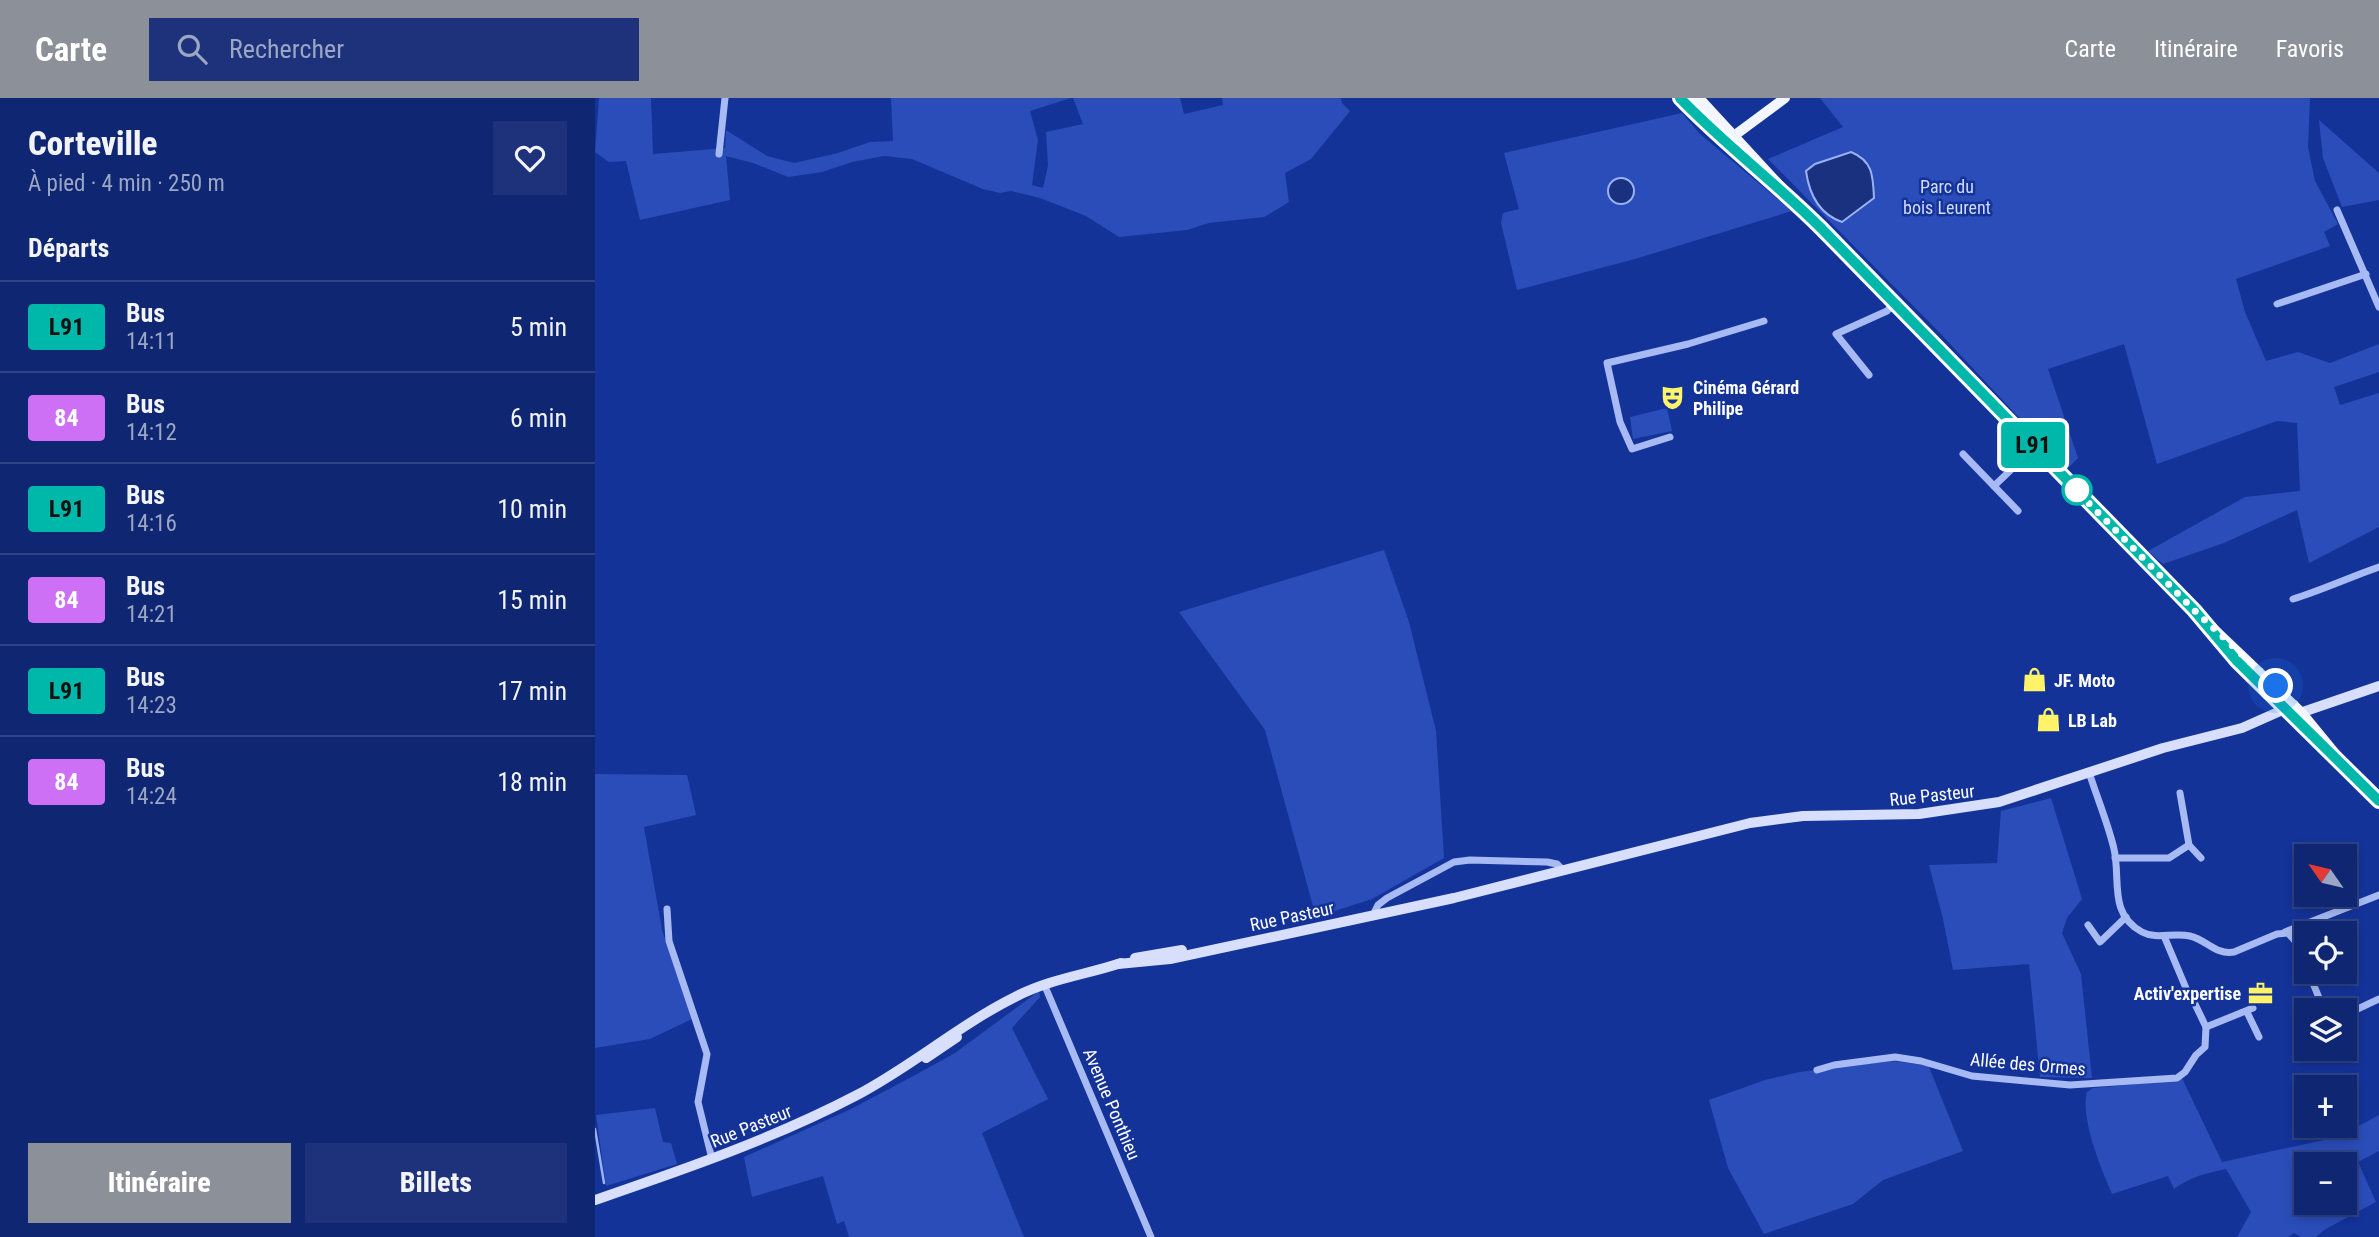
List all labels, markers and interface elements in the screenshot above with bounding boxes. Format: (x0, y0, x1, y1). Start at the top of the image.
search box (149, 18, 639, 81)
text: Carte (35, 30, 107, 69)
icon: search (173, 30, 211, 68)
text: Rechercher (229, 34, 344, 64)
text: Carte (2065, 35, 2116, 63)
text: Itinéraire (2154, 35, 2238, 63)
text: Favoris (2276, 35, 2344, 63)
button: heart (493, 121, 567, 195)
text: Corteville (28, 124, 157, 163)
text: À pied · 4 min · 250 m (28, 170, 225, 197)
park label: Parc du bois Leurent (1903, 176, 1991, 218)
text: Départs (28, 233, 109, 263)
text: Bus (126, 298, 165, 328)
text: 5 min (510, 312, 567, 342)
text: L91 (49, 313, 84, 341)
text: 14:11 (126, 328, 177, 355)
place label: Cinéma Gérard Philipe (1693, 377, 1799, 419)
theatre icon: Cinéma Gérard Philipe (1659, 383, 1687, 411)
text: Bus (126, 389, 165, 419)
text: 6 min (510, 403, 567, 433)
text: 84 (54, 404, 79, 432)
text: 14:12 (126, 419, 177, 446)
line badge: L91 (1993, 422, 2073, 468)
text: L91 (2015, 431, 2051, 459)
unlabelled marker (2062, 475, 2092, 505)
text: Bus (126, 480, 165, 510)
text: 10 min (497, 494, 567, 524)
text: L91 (49, 495, 84, 523)
text: 14:16 (126, 510, 177, 537)
text: Bus (126, 571, 165, 601)
text: 15 min (497, 585, 567, 615)
text: 84 (54, 586, 79, 614)
text: 14:21 (126, 601, 177, 628)
text: Bus (126, 662, 165, 692)
shop icon: JF. Moto (2020, 666, 2048, 694)
your location (2258, 668, 2293, 703)
place label: JF. Moto (2054, 670, 2115, 691)
text: 17 min (497, 676, 567, 706)
text: L91 (49, 677, 84, 705)
text: 14:23 (126, 692, 177, 719)
shop icon: LB Lab (2034, 706, 2062, 734)
place label: LB Lab (2068, 710, 2117, 731)
text: Bus (126, 753, 165, 783)
text: 18 min (497, 767, 567, 797)
text: 84 (54, 768, 79, 796)
street label: Rue Pasteur (1888, 780, 1976, 810)
text: 14:24 (126, 783, 177, 810)
north arrow (2294, 844, 2357, 906)
map controls (2294, 844, 2357, 1215)
street label: Rue Pasteur (1248, 897, 1336, 935)
button: locate (2294, 921, 2357, 984)
office icon: Activ'expertise (2247, 979, 2275, 1007)
place label: Activ'expertise (2134, 983, 2241, 1004)
button: layers (2294, 998, 2357, 1061)
street label: Avenue Ponthieu (1079, 1045, 1145, 1163)
street label: Allée des Ormes (1969, 1048, 2087, 1080)
button: + (2294, 1075, 2357, 1138)
street label: Rue Pasteur (707, 1100, 795, 1152)
button: Itinéraire (28, 1143, 291, 1223)
button: Billets (305, 1143, 567, 1223)
button: − (2294, 1152, 2357, 1215)

